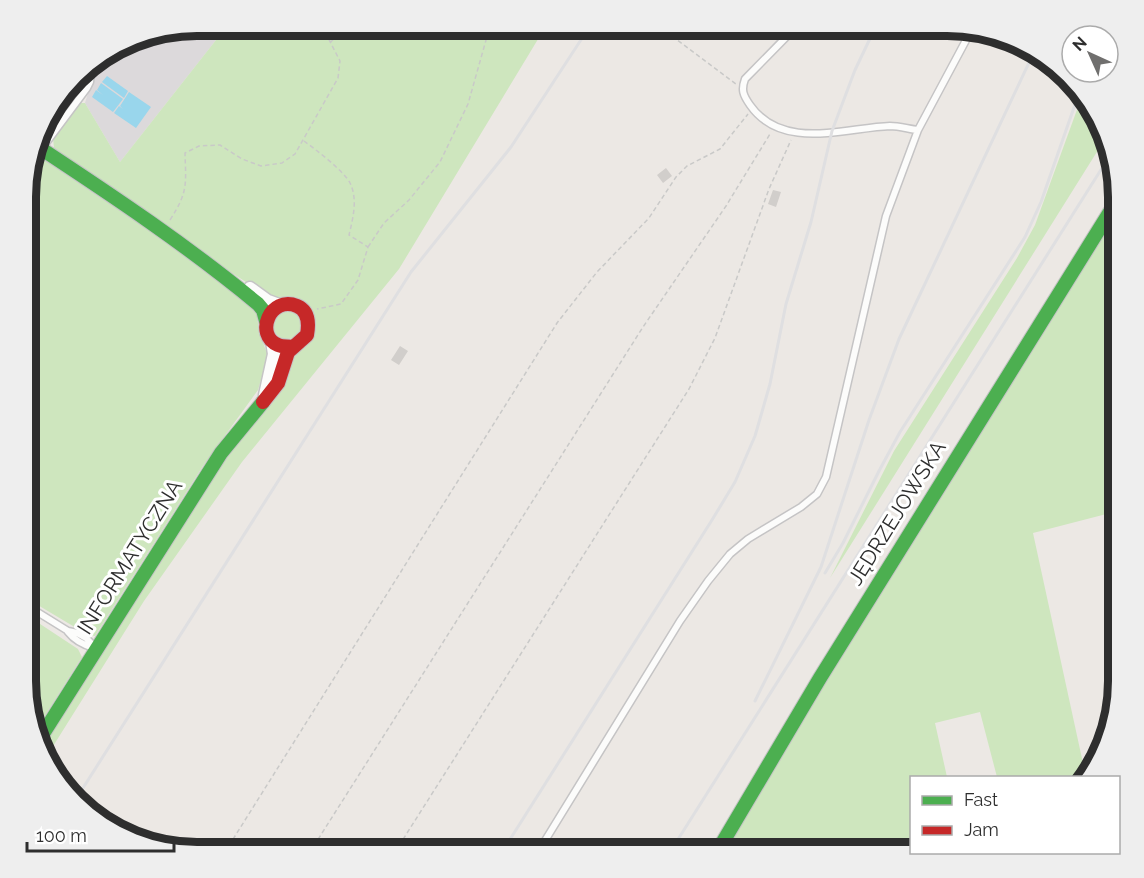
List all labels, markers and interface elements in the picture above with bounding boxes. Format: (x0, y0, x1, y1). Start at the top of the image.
north arrow (1060, 24, 1120, 84)
text: N (1069, 33, 1091, 55)
street label: JĘDRZEJOWSKA (842, 436, 951, 589)
street label: INFORMATYCZNA (72, 475, 187, 639)
legend (910, 776, 1120, 854)
text: Fast (964, 789, 998, 810)
scale bar (27, 815, 174, 853)
text: Jam (964, 819, 999, 840)
text: 100 m (36, 825, 87, 846)

